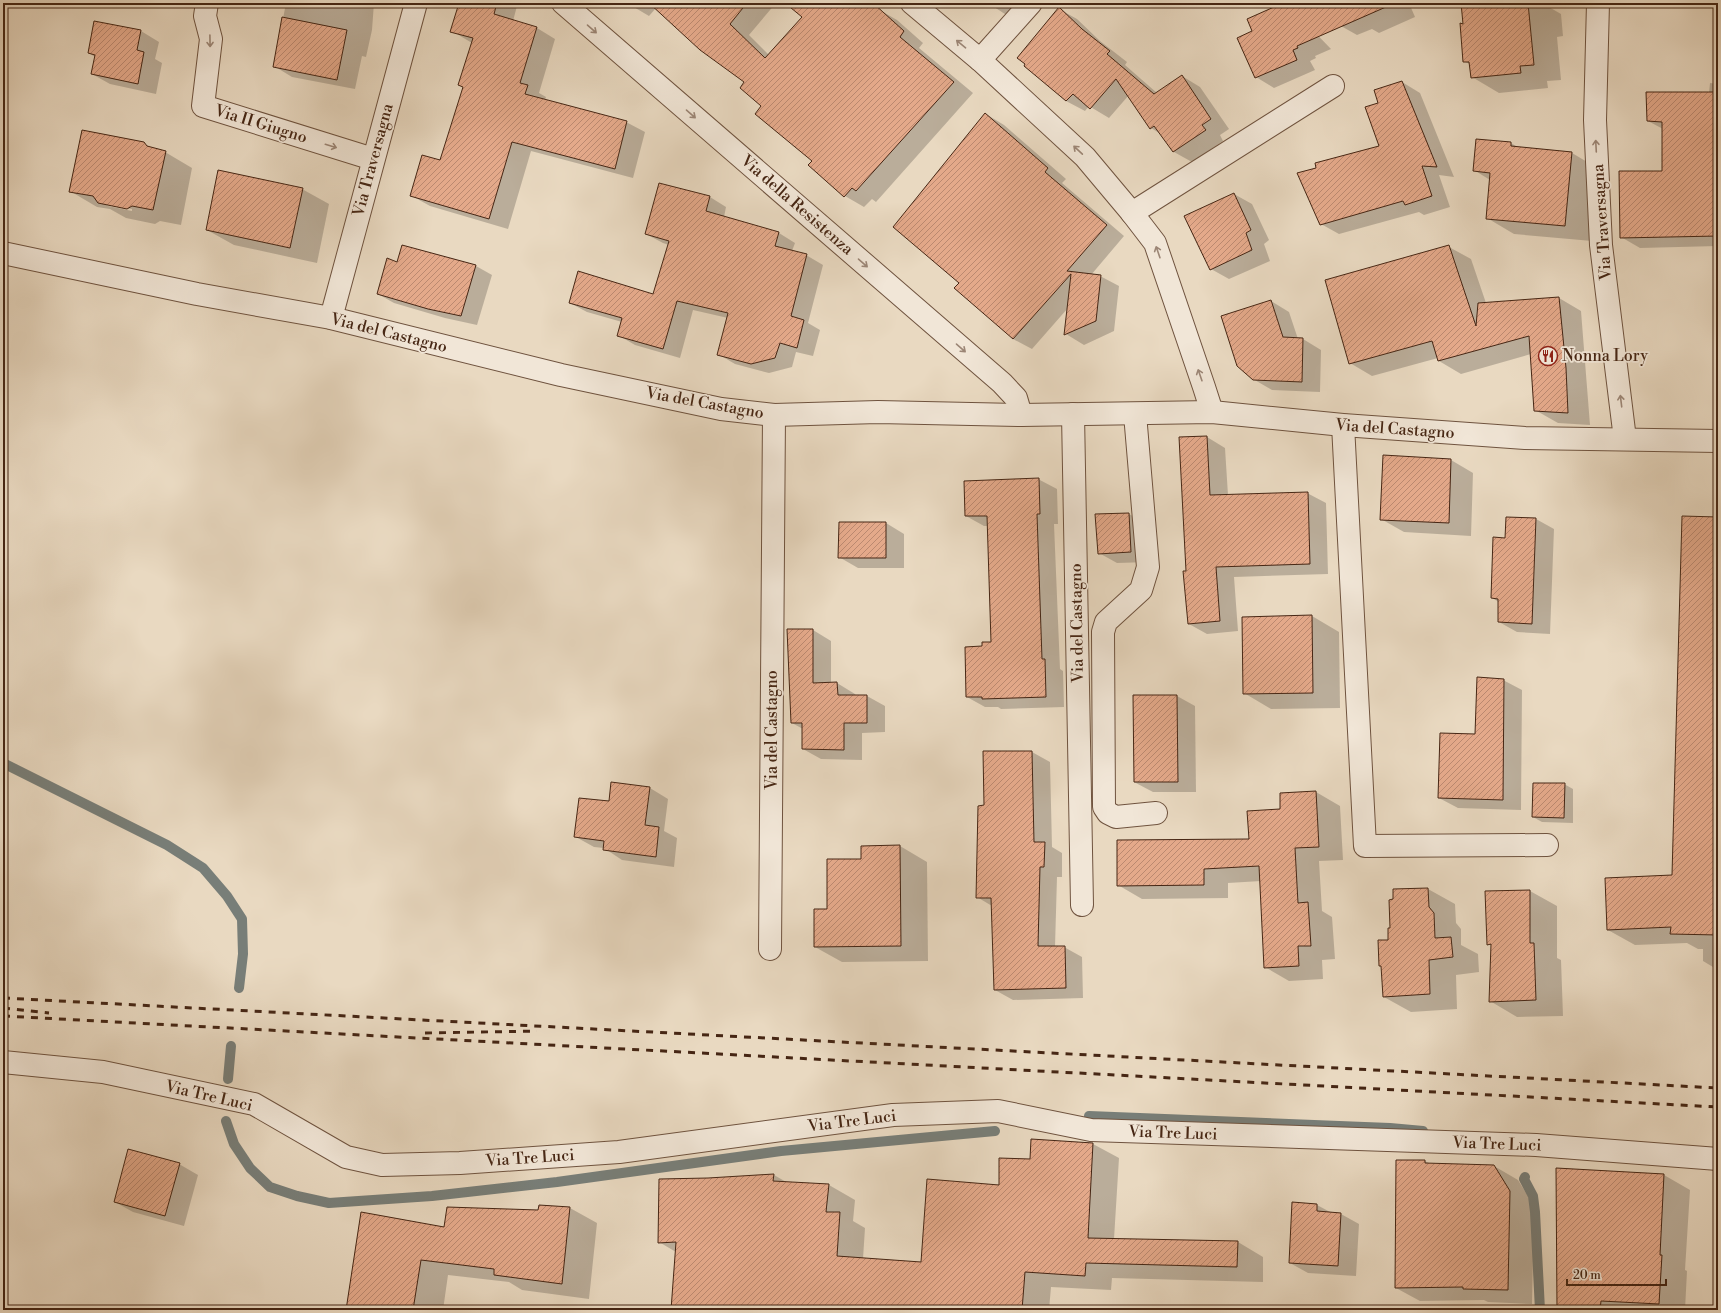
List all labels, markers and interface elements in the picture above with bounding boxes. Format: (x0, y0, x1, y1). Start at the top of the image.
one-way arrow (587, 24, 598, 33)
one-way arrow (206, 34, 214, 47)
one-way arrow (956, 40, 967, 49)
street label: Via II Giugno (211, 100, 310, 148)
street label: Via Traversagna (348, 100, 398, 220)
one-way arrow (685, 109, 696, 118)
one-way arrow (1593, 140, 1600, 153)
one-way arrow (325, 143, 338, 150)
one-way arrow (1073, 146, 1083, 155)
street label: Via della Resistenza (736, 150, 858, 260)
street label: Via Traversagna (1588, 162, 1616, 282)
one-way arrow (1154, 246, 1161, 259)
one-way arrow (858, 258, 868, 268)
street label: Via del Castagno (328, 309, 449, 357)
one-way arrow (956, 344, 967, 353)
restaurant icon: Nonna Lory (1537, 345, 1559, 367)
place label: Nonna Lory (1562, 346, 1648, 366)
one-way arrow (1196, 369, 1204, 381)
street label: Via del Castagno (643, 383, 766, 423)
one-way arrow (1617, 395, 1624, 408)
street label: Via del Castagno (1334, 415, 1455, 443)
street label: Via del Castagno (1066, 563, 1088, 684)
street label: Via del Castagno (762, 670, 782, 791)
street label: Via Tre Luci (162, 1076, 255, 1116)
street label: Via Tre Luci (806, 1106, 897, 1136)
street label: Via Tre Luci (1127, 1121, 1218, 1145)
street label: Via Tre Luci (1451, 1132, 1542, 1156)
street label: Via Tre Luci (484, 1145, 575, 1171)
scale bar (1567, 1261, 1666, 1287)
text: 20 m (1573, 1268, 1601, 1283)

